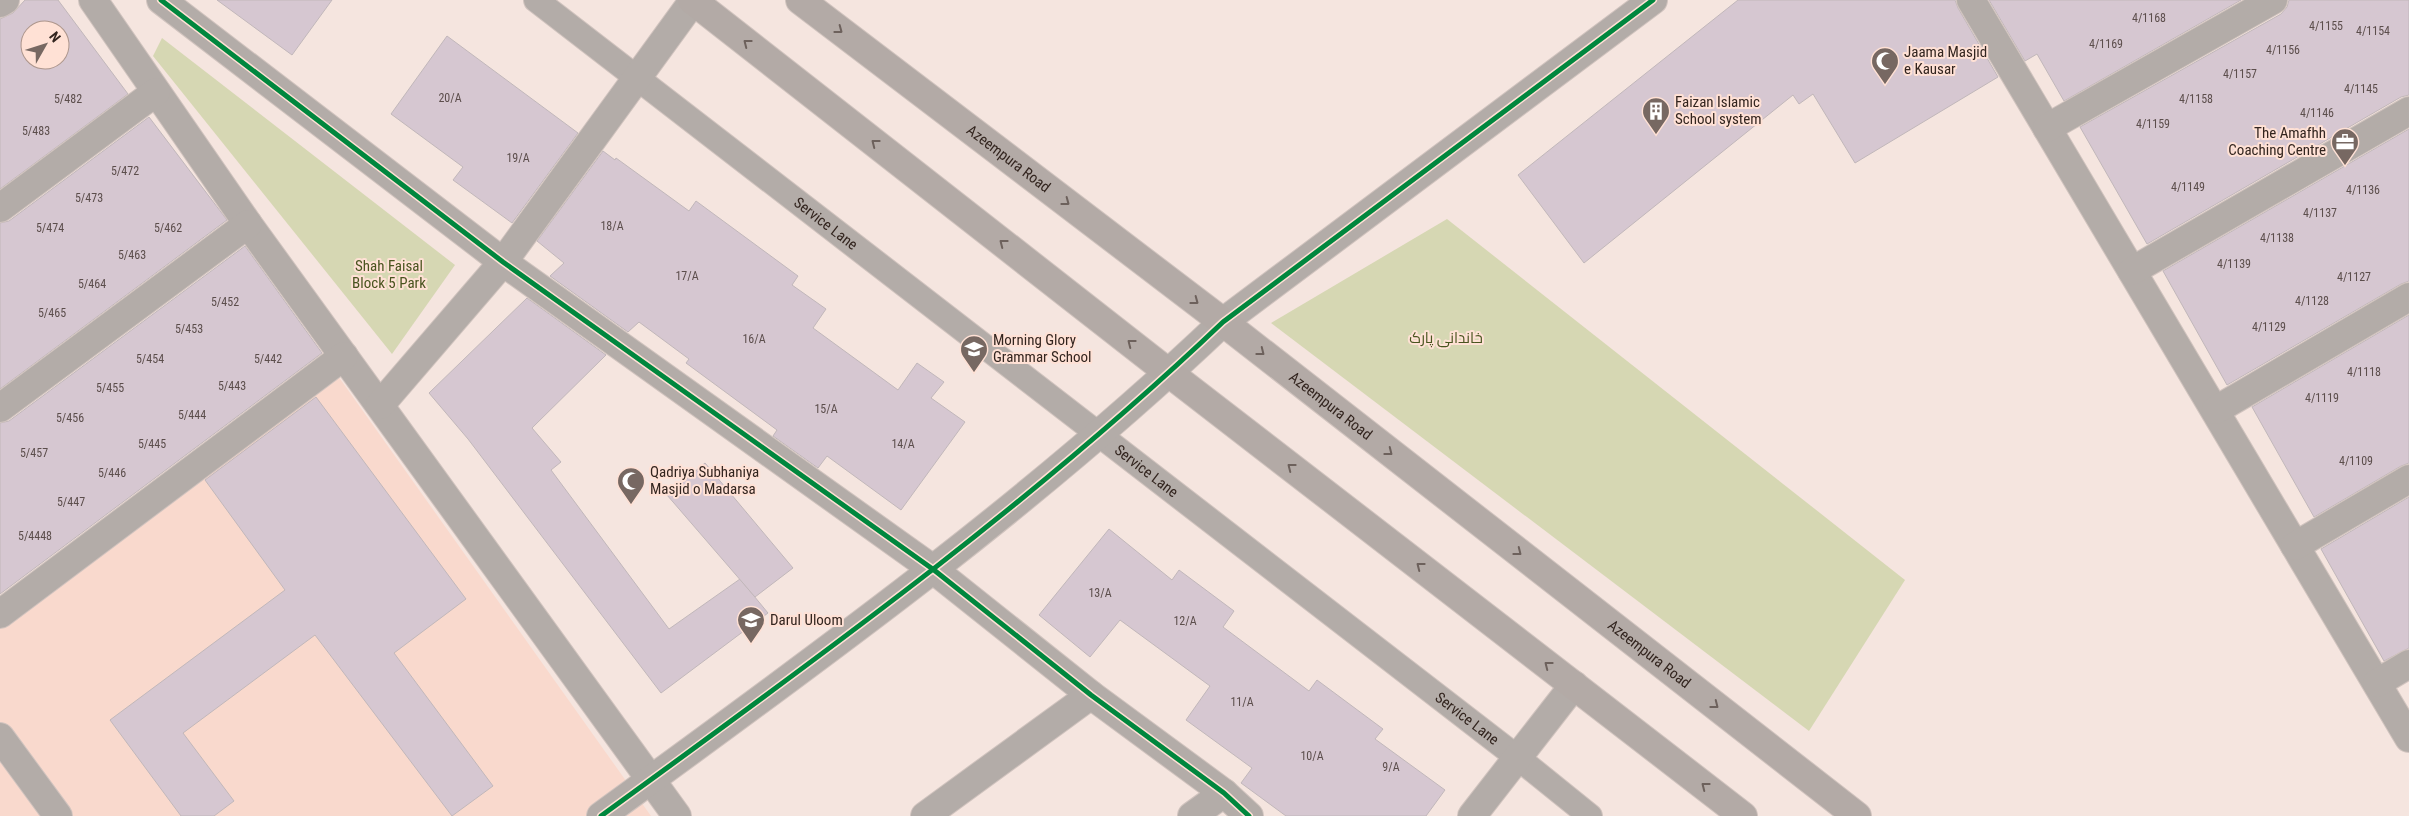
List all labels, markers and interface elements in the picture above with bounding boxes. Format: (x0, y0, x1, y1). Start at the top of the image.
house number: 4/1168 (2132, 11, 2166, 25)
house number: 4/1155 (2309, 19, 2343, 33)
north arrow (20, 20, 70, 70)
one-way arrow (833, 24, 842, 32)
house number: 4/1154 (2356, 24, 2390, 38)
text: N (46, 28, 64, 45)
house number: 4/1169 (2089, 37, 2123, 51)
one-way arrow (744, 40, 753, 48)
place label: Jaama Masjid e Kausar (1904, 43, 1987, 78)
house number: 4/1156 (2266, 43, 2300, 57)
mosque icon: Jaama Masjid e Kausar (1870, 46, 1900, 85)
house number: 4/1157 (2223, 67, 2257, 81)
house number: 4/1145 (2344, 82, 2378, 96)
house number: 20/A (438, 91, 462, 105)
house number: 5/482 (54, 92, 82, 106)
house number: 4/1158 (2179, 92, 2213, 106)
place label: Faizan Islamic School system (1675, 93, 1762, 128)
building icon: Faizan Islamic School system (1641, 96, 1671, 135)
house number: 4/1146 (2300, 106, 2334, 120)
house number: 4/1159 (2136, 117, 2170, 131)
street label: Azeempura Road (963, 121, 1054, 196)
house number: 5/483 (22, 124, 50, 138)
place label: The Amafhh Coaching Centre (2228, 124, 2326, 159)
office icon: The Amafhh Coaching Centre (2330, 127, 2360, 166)
one-way arrow (872, 140, 881, 148)
house number: 19/A (506, 151, 530, 165)
house number: 5/472 (111, 164, 139, 178)
house number: 4/1149 (2171, 180, 2205, 194)
house number: 4/1136 (2346, 183, 2380, 197)
house number: 5/473 (75, 191, 103, 205)
street label: Service Lane (790, 193, 861, 254)
one-way arrow (1060, 197, 1069, 205)
house number: 4/1137 (2303, 206, 2337, 220)
house number: 18/A (600, 219, 624, 233)
house number: 5/474 (36, 221, 64, 235)
house number: 5/462 (154, 221, 182, 235)
house number: 4/1138 (2260, 231, 2294, 245)
one-way arrow (999, 240, 1009, 249)
house number: 5/463 (118, 248, 146, 262)
park label: Shah Faisal Block 5 Park (352, 257, 426, 292)
house number: 4/1139 (2217, 257, 2251, 271)
house number: 17/A (675, 269, 699, 283)
house number: 4/1127 (2337, 270, 2371, 284)
house number: 5/464 (78, 277, 106, 291)
house number: 4/1128 (2295, 294, 2329, 308)
house number: 5/452 (211, 295, 239, 309)
one-way arrow (1189, 295, 1199, 304)
house number: 5/465 (38, 306, 66, 320)
house number: 4/1129 (2252, 320, 2286, 334)
house number: 5/453 (175, 322, 203, 336)
park label: خاندانی پارک (1409, 329, 1483, 348)
place label: Morning Glory Grammar School (993, 331, 1092, 366)
house number: 16/A (742, 332, 766, 346)
school or university icon: Morning Glory Grammar School (959, 334, 989, 373)
one-way arrow (1128, 341, 1137, 349)
one-way arrow (1255, 346, 1265, 355)
house number: 5/454 (136, 352, 164, 366)
house number: 5/442 (254, 352, 282, 366)
house number: 4/1118 (2347, 365, 2381, 379)
street label: Azeempura Road (1285, 368, 1376, 444)
house number: 5/443 (218, 379, 246, 393)
house number: 5/455 (96, 381, 124, 395)
house number: 4/1119 (2305, 391, 2339, 405)
house number: 15/A (814, 402, 838, 416)
house number: 5/444 (178, 408, 206, 422)
house number: 5/456 (56, 411, 84, 425)
house number: 5/445 (138, 437, 166, 451)
house number: 14/A (891, 437, 915, 451)
street label: Service Lane (1111, 441, 1182, 501)
house number: 5/457 (20, 446, 48, 460)
one-way arrow (1383, 446, 1393, 455)
house number: 4/1109 (2339, 454, 2373, 468)
place label: Qadriya Subhaniya Masjid o Madarsa (650, 463, 759, 498)
one-way arrow (1287, 464, 1297, 473)
house number: 5/446 (98, 466, 126, 480)
mosque icon: Qadriya Subhaniya Masjid o Madarsa (616, 466, 646, 505)
house number: 5/447 (57, 495, 85, 509)
house number: 5/4448 (18, 529, 52, 543)
one-way arrow (1512, 546, 1521, 555)
one-way arrow (1416, 563, 1426, 572)
house number: 13/A (1088, 586, 1112, 600)
school or university icon: Darul Uloom (736, 605, 766, 644)
place label: Darul Uloom (770, 611, 843, 629)
house number: 12/A (1173, 614, 1197, 628)
street label: Azeempura Road (1604, 616, 1694, 692)
one-way arrow (1545, 663, 1554, 671)
street label: Service Lane (1432, 688, 1502, 749)
house number: 11/A (1230, 695, 1254, 709)
one-way arrow (1709, 700, 1718, 708)
house number: 10/A (1300, 749, 1324, 763)
house number: 9/A (1382, 760, 1400, 774)
one-way arrow (1702, 784, 1711, 792)

